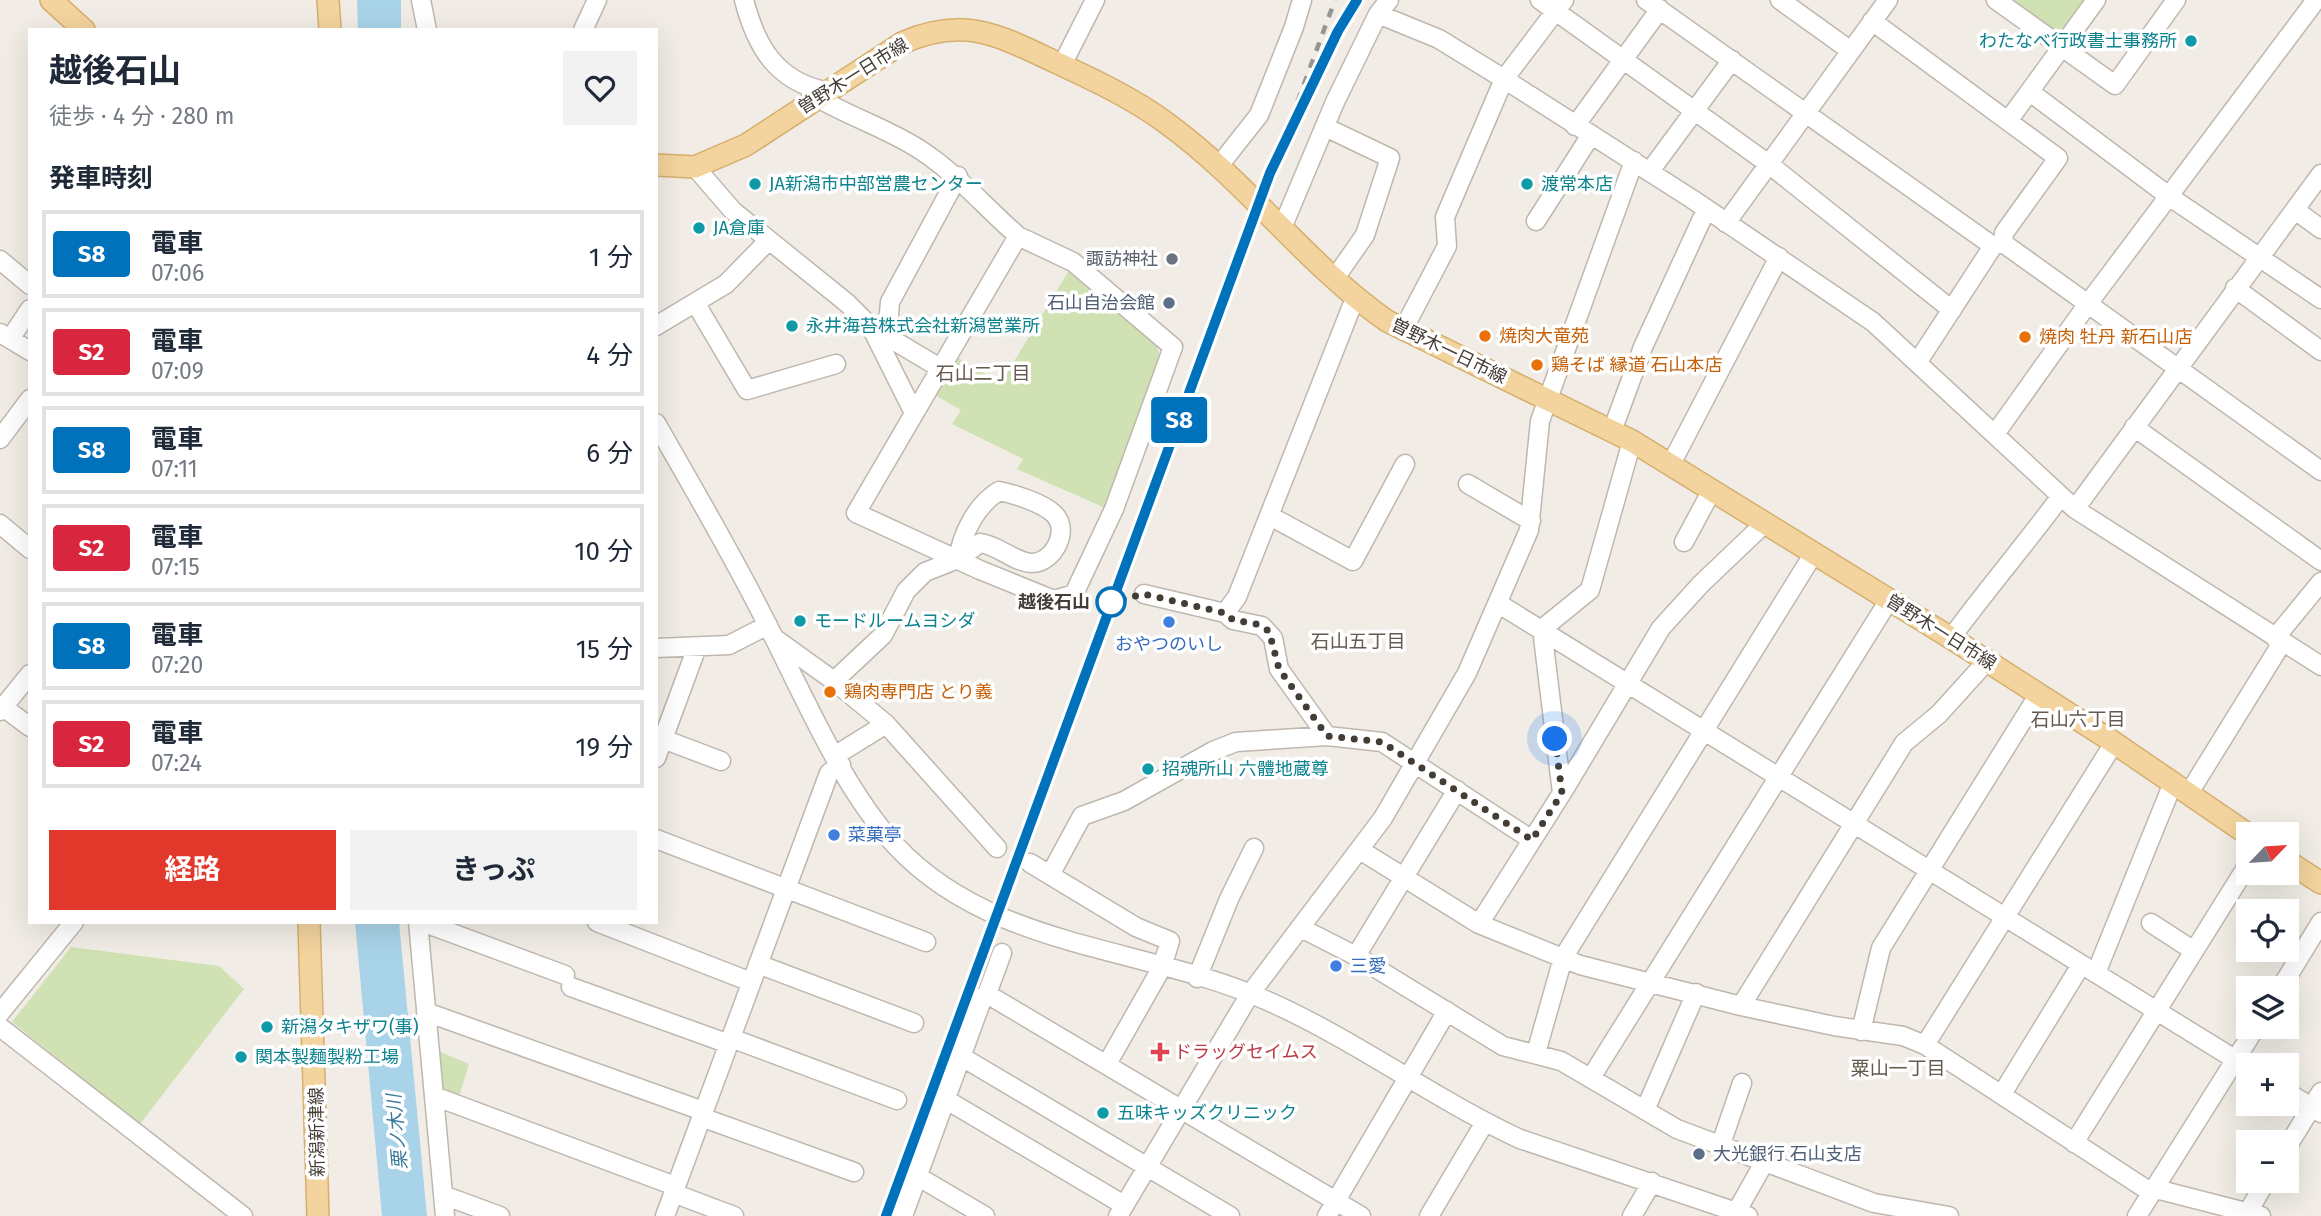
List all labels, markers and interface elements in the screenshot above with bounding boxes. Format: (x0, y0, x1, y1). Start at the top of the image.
place label: わたなべ行政書士事務所 (1979, 30, 2177, 52)
street label: 曽野木一日市線 (794, 33, 912, 119)
marker: わたなべ行政書士事務所 (2183, 33, 2199, 49)
text: 越後石山 (49, 51, 181, 91)
button: heart (563, 51, 637, 125)
text: 徒歩 · 4 分 · 280 m (49, 102, 234, 130)
text: 発車時刻 (49, 163, 153, 194)
place label: JA新潟市中部営農センター (769, 173, 983, 195)
place label: 渡常本店 (1541, 173, 1613, 195)
marker: JA新潟市中部営農センター (747, 176, 763, 192)
marker: 渡常本店 (1519, 176, 1535, 192)
place label: JA倉庫 (713, 217, 765, 239)
marker: JA倉庫 (691, 220, 707, 236)
text: 電車 (151, 228, 203, 259)
text: S8 (78, 240, 105, 268)
text: 1 分 (589, 242, 633, 273)
place label: 諏訪神社 (1086, 248, 1158, 270)
marker: 諏訪神社 (1164, 251, 1180, 267)
text: 07:06 (151, 259, 204, 287)
place label: 石山自治会館 (1047, 292, 1155, 314)
marker: 石山自治会館 (1161, 295, 1177, 311)
street label: 曽野木一日市線 (1388, 313, 1510, 389)
place label: 永井海苔株式会社新潟営業所 (806, 315, 1040, 337)
marker: 永井海苔株式会社新潟営業所 (784, 318, 800, 334)
place label: 焼肉大竜苑 (1499, 325, 1589, 347)
text: 電車 (151, 326, 203, 357)
place label: 焼肉 牡丹 新石山店 (2039, 326, 2193, 348)
marker: 焼肉大竜苑 (1477, 328, 1493, 344)
marker: 焼肉 牡丹 新石山店 (2017, 329, 2033, 345)
text: S2 (79, 338, 104, 366)
text: 4 分 (586, 340, 633, 371)
place label: 鶏そば 縁道 石山本店 (1551, 354, 1723, 376)
text: 07:09 (151, 357, 204, 385)
marker: 鶏そば 縁道 石山本店 (1529, 357, 1545, 373)
district label: 石山二丁目 (935, 362, 1031, 385)
line badge: S8 (1148, 397, 1210, 443)
text: S8 (1165, 406, 1193, 434)
text: 電車 (151, 424, 203, 455)
text: S8 (78, 436, 105, 464)
text: 6 分 (586, 438, 633, 469)
text: 07:11 (151, 455, 198, 483)
text: 電車 (151, 522, 203, 553)
text: S2 (79, 534, 104, 562)
text: 10 分 (574, 536, 633, 567)
text: 07:15 (151, 553, 200, 581)
marker: 越後石山 (1096, 587, 1126, 617)
street label: 曽野木一日市線 (1882, 589, 2000, 675)
place label: 越後石山 (1018, 591, 1090, 613)
place label: モードルームヨシダ (814, 610, 975, 632)
marker: モードルームヨシダ (792, 613, 808, 629)
marker: おやつのいし (1161, 614, 1177, 630)
text: 電車 (151, 620, 203, 651)
district label: 石山五丁目 (1310, 630, 1406, 653)
text: S8 (78, 632, 105, 660)
place label: おやつのいし (1115, 633, 1223, 655)
text: 15 分 (576, 634, 633, 665)
text: 07:20 (151, 651, 203, 679)
place label: 鶏肉専門店 とり義 (844, 681, 993, 703)
marker: 鶏肉専門店 とり義 (822, 684, 838, 700)
district label: 石山六丁目 (2030, 708, 2126, 731)
text: 電車 (151, 718, 203, 749)
your location (1537, 721, 1572, 756)
text: S2 (79, 730, 104, 758)
text: 19 分 (575, 732, 633, 763)
text: 07:24 (151, 749, 202, 777)
place label: 招魂所山 六體地蔵尊 (1162, 758, 1329, 780)
marker: 招魂所山 六體地蔵尊 (1140, 761, 1156, 777)
north arrow (2236, 822, 2300, 886)
map controls (2236, 822, 2299, 1193)
place label: 菜菓亭 (848, 824, 902, 846)
marker: 菜菓亭 (826, 827, 842, 843)
button: 経路 (49, 830, 336, 910)
button: きっぷ (350, 830, 637, 910)
button: locate (2236, 899, 2299, 962)
place label: 三愛 (1350, 955, 1386, 977)
marker: 三愛 (1328, 958, 1344, 974)
button: layers (2236, 976, 2299, 1039)
place label: 新潟タキザワ(事) (281, 1016, 419, 1038)
marker: 新潟タキザワ(事) (259, 1019, 275, 1035)
place label: ドラッグセイムス (1174, 1041, 1318, 1063)
marker: ドラッグセイムス (1152, 1044, 1168, 1060)
place label: 関本製麺製粉工場 (255, 1046, 399, 1068)
marker: 関本製麺製粉工場 (233, 1049, 249, 1065)
button: + (2236, 1053, 2299, 1116)
district label: 粟山一丁目 (1850, 1057, 1946, 1080)
street label: 新潟新津線 (305, 1087, 329, 1177)
water label: 栗ノ木川 (382, 1091, 412, 1171)
place label: 五味キッズクリニック (1117, 1102, 1297, 1124)
marker: 五味キッズクリニック (1095, 1105, 1111, 1121)
button: − (2236, 1130, 2299, 1193)
place label: 大光銀行 石山支店 (1713, 1143, 1862, 1165)
marker: 大光銀行 石山支店 (1691, 1146, 1707, 1162)

